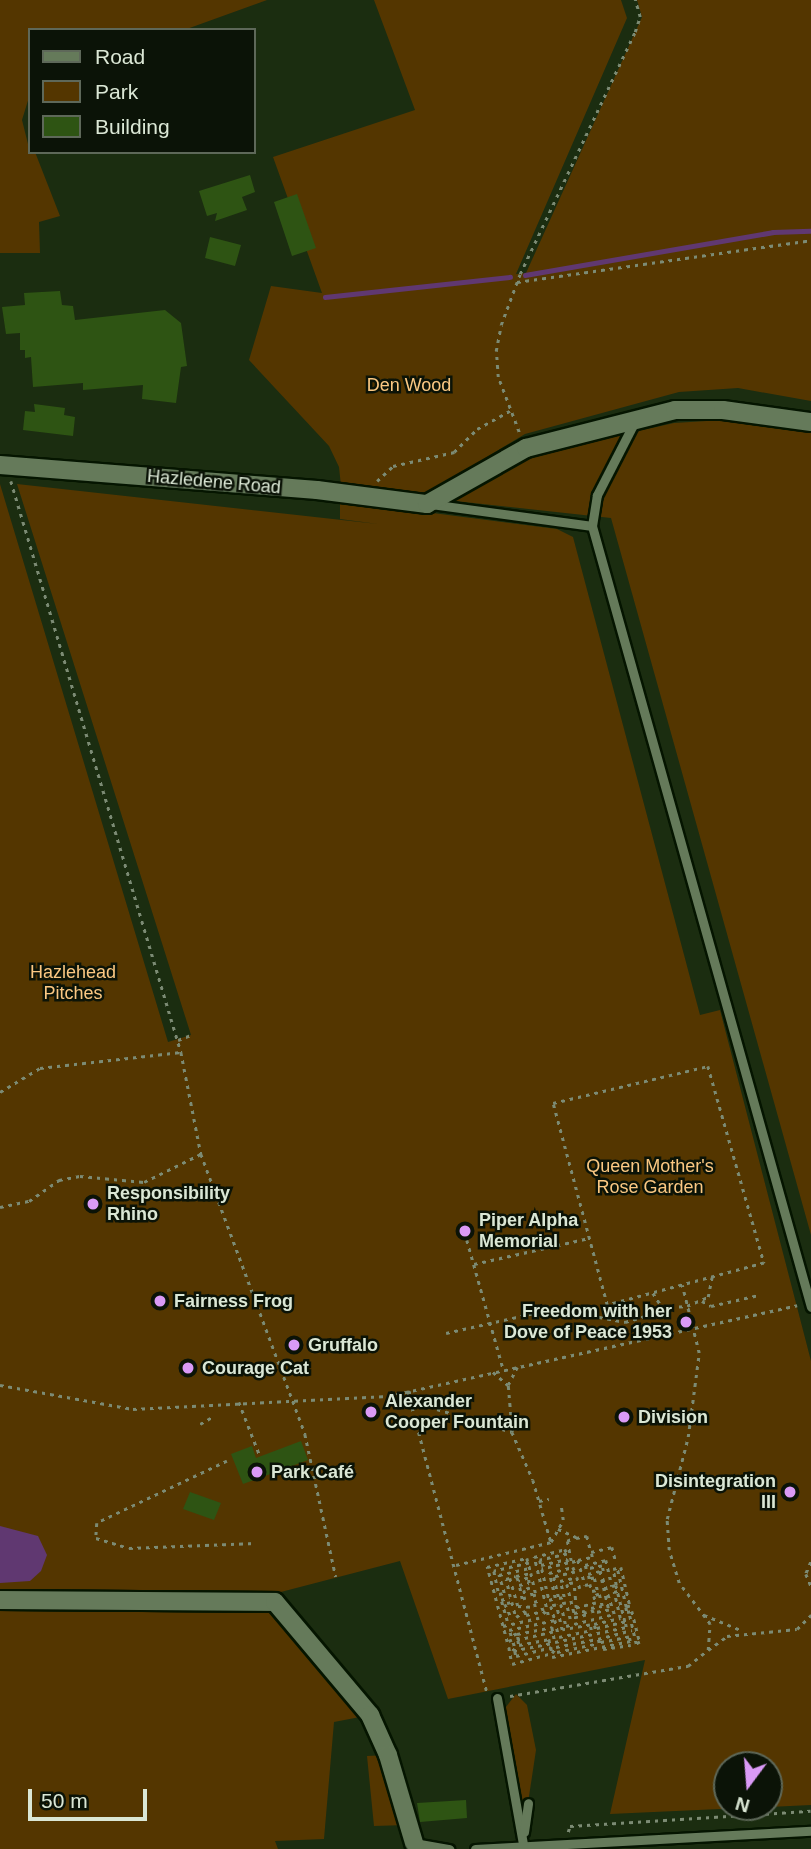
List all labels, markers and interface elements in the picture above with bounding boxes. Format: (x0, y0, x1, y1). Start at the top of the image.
legend (28, 28, 256, 154)
text: Road (95, 45, 145, 68)
text: Park (95, 80, 138, 103)
text: Building (95, 115, 170, 138)
park label: Den Wood (367, 374, 451, 396)
street label: Hazledene Road (146, 465, 282, 499)
park label: Hazlehead Pitches (30, 962, 116, 1004)
park label: Queen Mother's Rose Garden (586, 1156, 714, 1198)
place label: Responsibility Rhino (107, 1183, 230, 1226)
marker: Responsibility Rhino (85, 1196, 101, 1212)
place label: Piper Alpha Memorial (479, 1210, 579, 1252)
marker: Piper Alpha Memorial (457, 1223, 473, 1239)
place label: Fairness Frog (174, 1290, 293, 1312)
marker: Fairness Frog (152, 1293, 168, 1309)
place label: Freedom with her Dove of Peace 1953 (504, 1301, 672, 1344)
marker: Freedom with her Dove of Peace 1953 (678, 1314, 694, 1330)
place label: Gruffalo (308, 1334, 378, 1356)
marker: Gruffalo (286, 1337, 302, 1353)
place label: Courage Cat (202, 1357, 309, 1379)
marker: Courage Cat (180, 1360, 196, 1376)
place label: Alexander Cooper Fountain (385, 1391, 529, 1434)
marker: Alexander Cooper Fountain (363, 1404, 379, 1420)
place label: Division (638, 1406, 708, 1428)
marker: Division (616, 1409, 632, 1425)
place label: Park Café (271, 1461, 354, 1483)
marker: Park Café (249, 1464, 265, 1480)
place label: Disintegration III (655, 1471, 776, 1514)
marker: Disintegration III (782, 1484, 798, 1500)
north arrow (713, 1751, 783, 1821)
scale bar (32, 1776, 150, 1820)
text: 50 m (41, 1789, 88, 1812)
text: N (733, 1793, 752, 1817)

